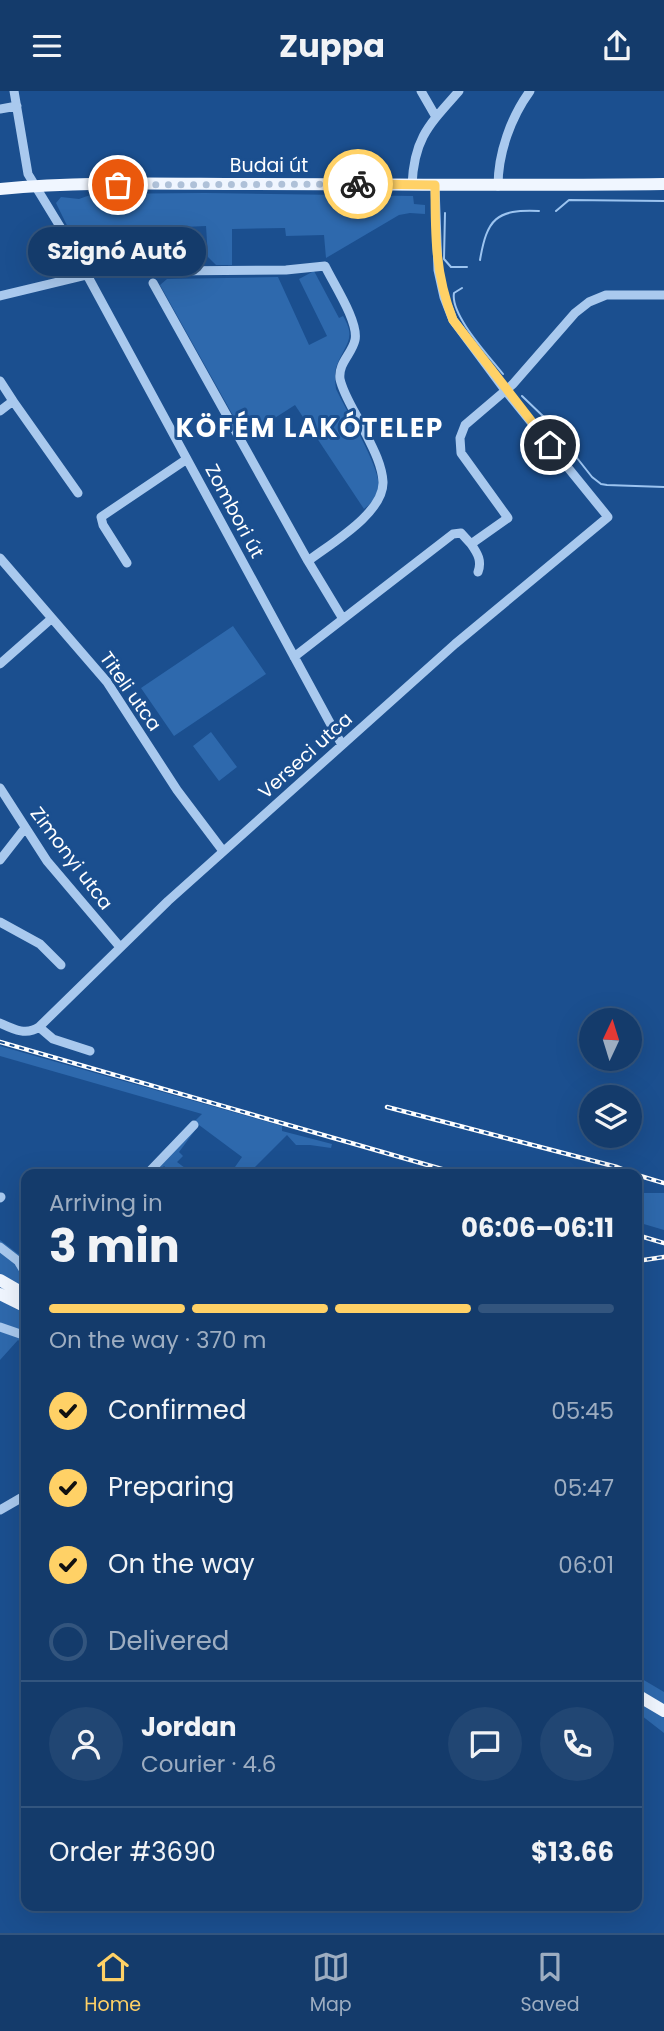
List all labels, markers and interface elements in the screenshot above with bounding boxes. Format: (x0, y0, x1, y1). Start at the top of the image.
text: Zuppa (279, 23, 385, 68)
icon: menu (28, 27, 66, 65)
icon: share (598, 27, 636, 65)
courier (323, 149, 393, 219)
street label: Budai út (230, 152, 308, 179)
pin (88, 155, 148, 215)
icon: bike (339, 165, 377, 203)
icon: bag (99, 166, 137, 204)
callout: Szignó Autó (29, 227, 207, 276)
text: Szignó Autó (47, 235, 187, 267)
district label: KÖFÉM LAKÓTELEP (176, 410, 444, 446)
pin (520, 415, 580, 475)
icon: home (531, 426, 569, 464)
street label: Zombori út (198, 459, 271, 563)
street label: Titeli utca (93, 646, 168, 737)
street label: Verseci utca (252, 706, 358, 805)
street label: Zimonyi utca (24, 801, 119, 915)
north arrow (579, 1008, 642, 1071)
map controls (579, 1008, 642, 1148)
button: layers (579, 1085, 642, 1148)
text: Arriving in (49, 1187, 163, 1219)
text: 06:06–06:11 (461, 1210, 614, 1246)
text: 3 min (49, 1214, 180, 1278)
text: On the way · 370 m (49, 1324, 266, 1356)
icon: check (49, 1392, 87, 1430)
text: Confirmed (108, 1392, 246, 1428)
text: 05:45 (551, 1395, 614, 1427)
icon: check (49, 1469, 87, 1507)
text: Preparing (108, 1469, 234, 1505)
text: 05:47 (553, 1472, 614, 1504)
icon: check (49, 1546, 87, 1584)
text: On the way (108, 1546, 255, 1582)
text: 06:01 (558, 1549, 614, 1581)
text: Delivered (108, 1623, 229, 1659)
button: person (49, 1707, 123, 1781)
button: chat (448, 1707, 522, 1781)
button: phone (540, 1707, 614, 1781)
text: Jordan (141, 1709, 237, 1745)
text: Courier · 4.6 (141, 1748, 276, 1780)
text: Order #3690 (49, 1834, 216, 1870)
text: $13.66 (531, 1834, 614, 1870)
tab: Home (84, 1948, 141, 2019)
tab: Map (310, 1948, 352, 2019)
tab: Saved (520, 1948, 580, 2019)

